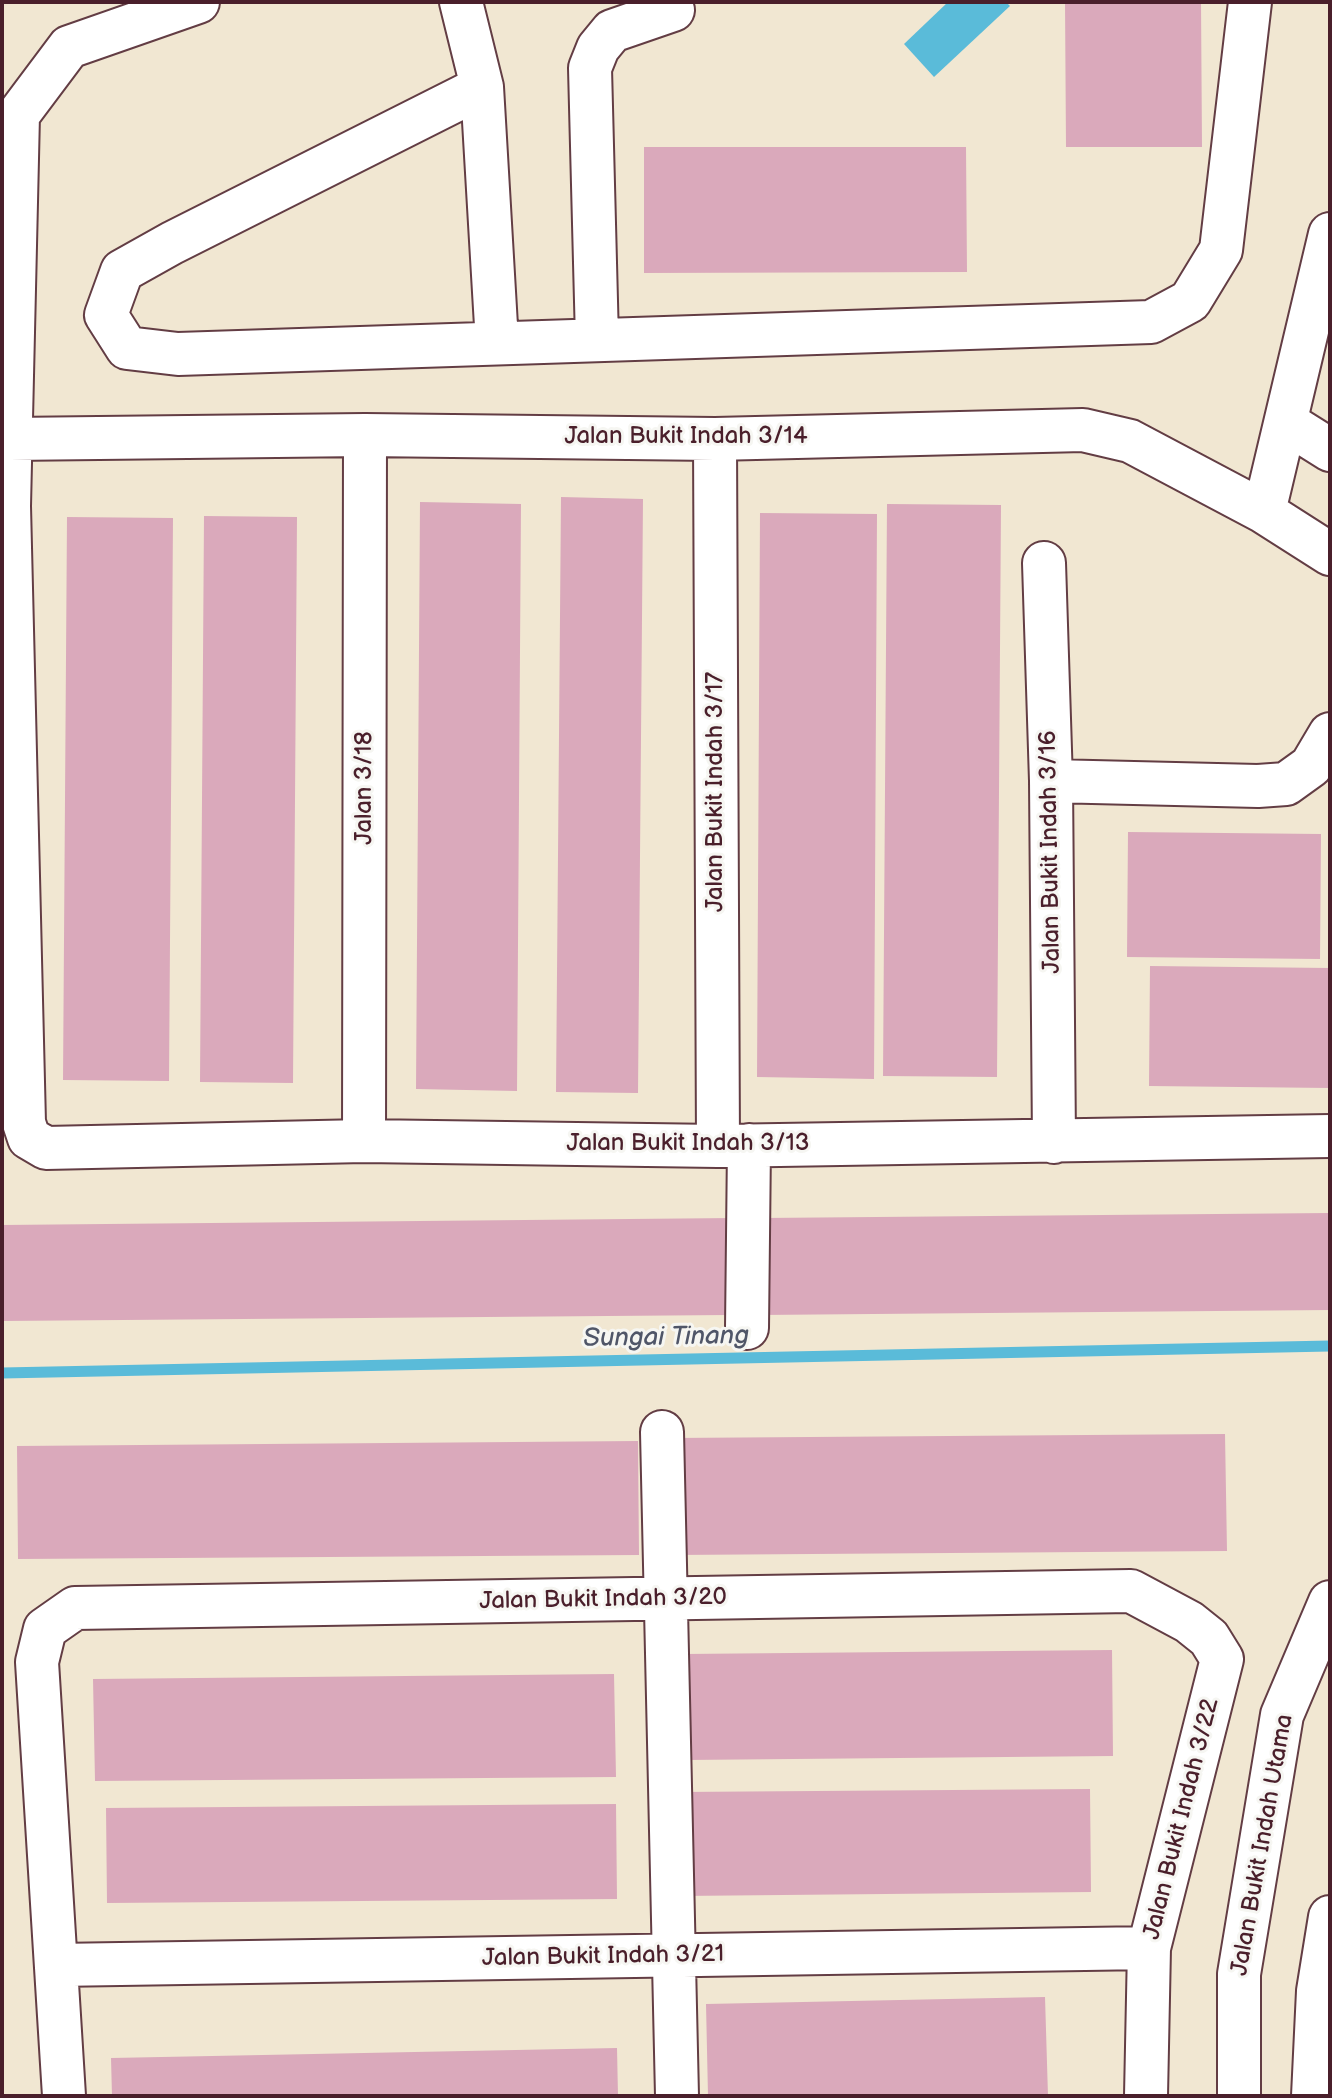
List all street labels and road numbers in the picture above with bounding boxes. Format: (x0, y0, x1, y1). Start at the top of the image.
street label: Jalan Bukit Indah 3/14 (564, 423, 808, 451)
street label: Jalan Bukit Indah 3/17 (702, 672, 730, 912)
street label: Jalan Bukit Indah 3/16 (1034, 730, 1068, 974)
street label: Jalan 3/18 (351, 731, 379, 845)
street label: Jalan Bukit Indah 3/13 (566, 1130, 810, 1158)
street label: Jalan Bukit Indah 3/20 (479, 1583, 727, 1617)
street label: Jalan Bukit Indah 3/22 (1138, 1695, 1226, 1943)
street label: Jalan Bukit Indah Utama (1226, 1712, 1300, 1978)
street label: Jalan Bukit Indah 3/21 (482, 1940, 724, 1974)

